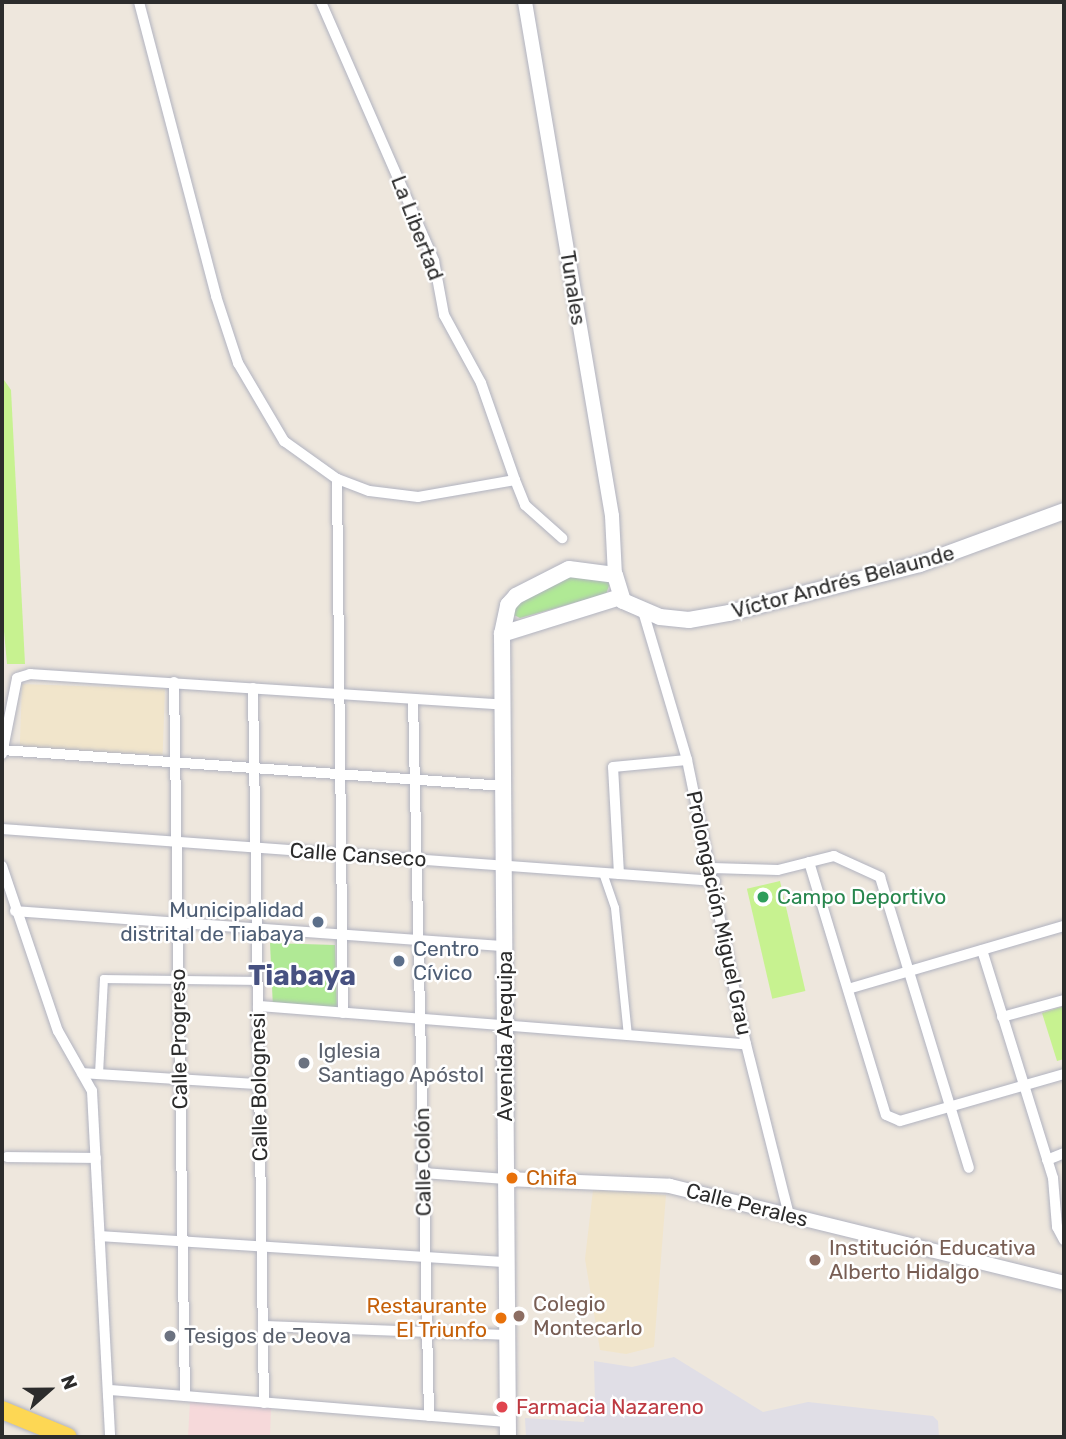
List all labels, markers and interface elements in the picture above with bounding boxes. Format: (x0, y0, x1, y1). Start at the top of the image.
street label: La Libertad (386, 172, 448, 284)
street label: Tunales (555, 249, 591, 327)
street label: Víctor Andrés Belaunde (728, 540, 958, 624)
street label: Prolongación Miguel Grau (681, 788, 757, 1038)
street label: Calle Canseco (289, 838, 427, 872)
place label: Campo Deportivo (777, 884, 946, 910)
marker: Campo Deportivo (755, 889, 771, 905)
place label: Municipalidad distrital de Tiabaya (120, 897, 304, 947)
marker: Municipalidad distrital de Tiabaya (310, 914, 326, 930)
place label: Centro Cívico (413, 936, 479, 986)
street label: Avenida Arequipa (492, 950, 518, 1122)
marker: Centro Cívico (391, 953, 407, 969)
district label: Tiabaya (248, 959, 356, 993)
street label: Calle Progreso (165, 968, 193, 1110)
street label: Calle Bolognesi (245, 1012, 273, 1162)
place label: Iglesia Santiago Apóstol (318, 1038, 485, 1088)
marker: Iglesia Santiago Apóstol (296, 1055, 312, 1071)
street label: Calle Colón (409, 1107, 437, 1217)
place label: Chifa (526, 1165, 577, 1191)
marker: Chifa (504, 1170, 520, 1186)
street label: Calle Perales (683, 1178, 811, 1232)
place label: Institución Educativa Alberto Hidalgo (829, 1235, 1036, 1285)
marker: Institución Educativa Alberto Hidalgo (807, 1252, 823, 1268)
place label: Colegio Montecarlo (533, 1291, 643, 1341)
place label: Restaurante El Triunfo (367, 1293, 487, 1343)
marker: Colegio Montecarlo (511, 1308, 527, 1324)
marker: Restaurante El Triunfo (493, 1310, 509, 1326)
place label: Tesigos de Jeova (184, 1323, 351, 1349)
marker: Tesigos de Jeova (162, 1328, 178, 1344)
north arrow (14, 1355, 84, 1425)
text: N (56, 1372, 82, 1393)
place label: Farmacia Nazareno (516, 1394, 704, 1420)
marker: Farmacia Nazareno (494, 1399, 510, 1415)

